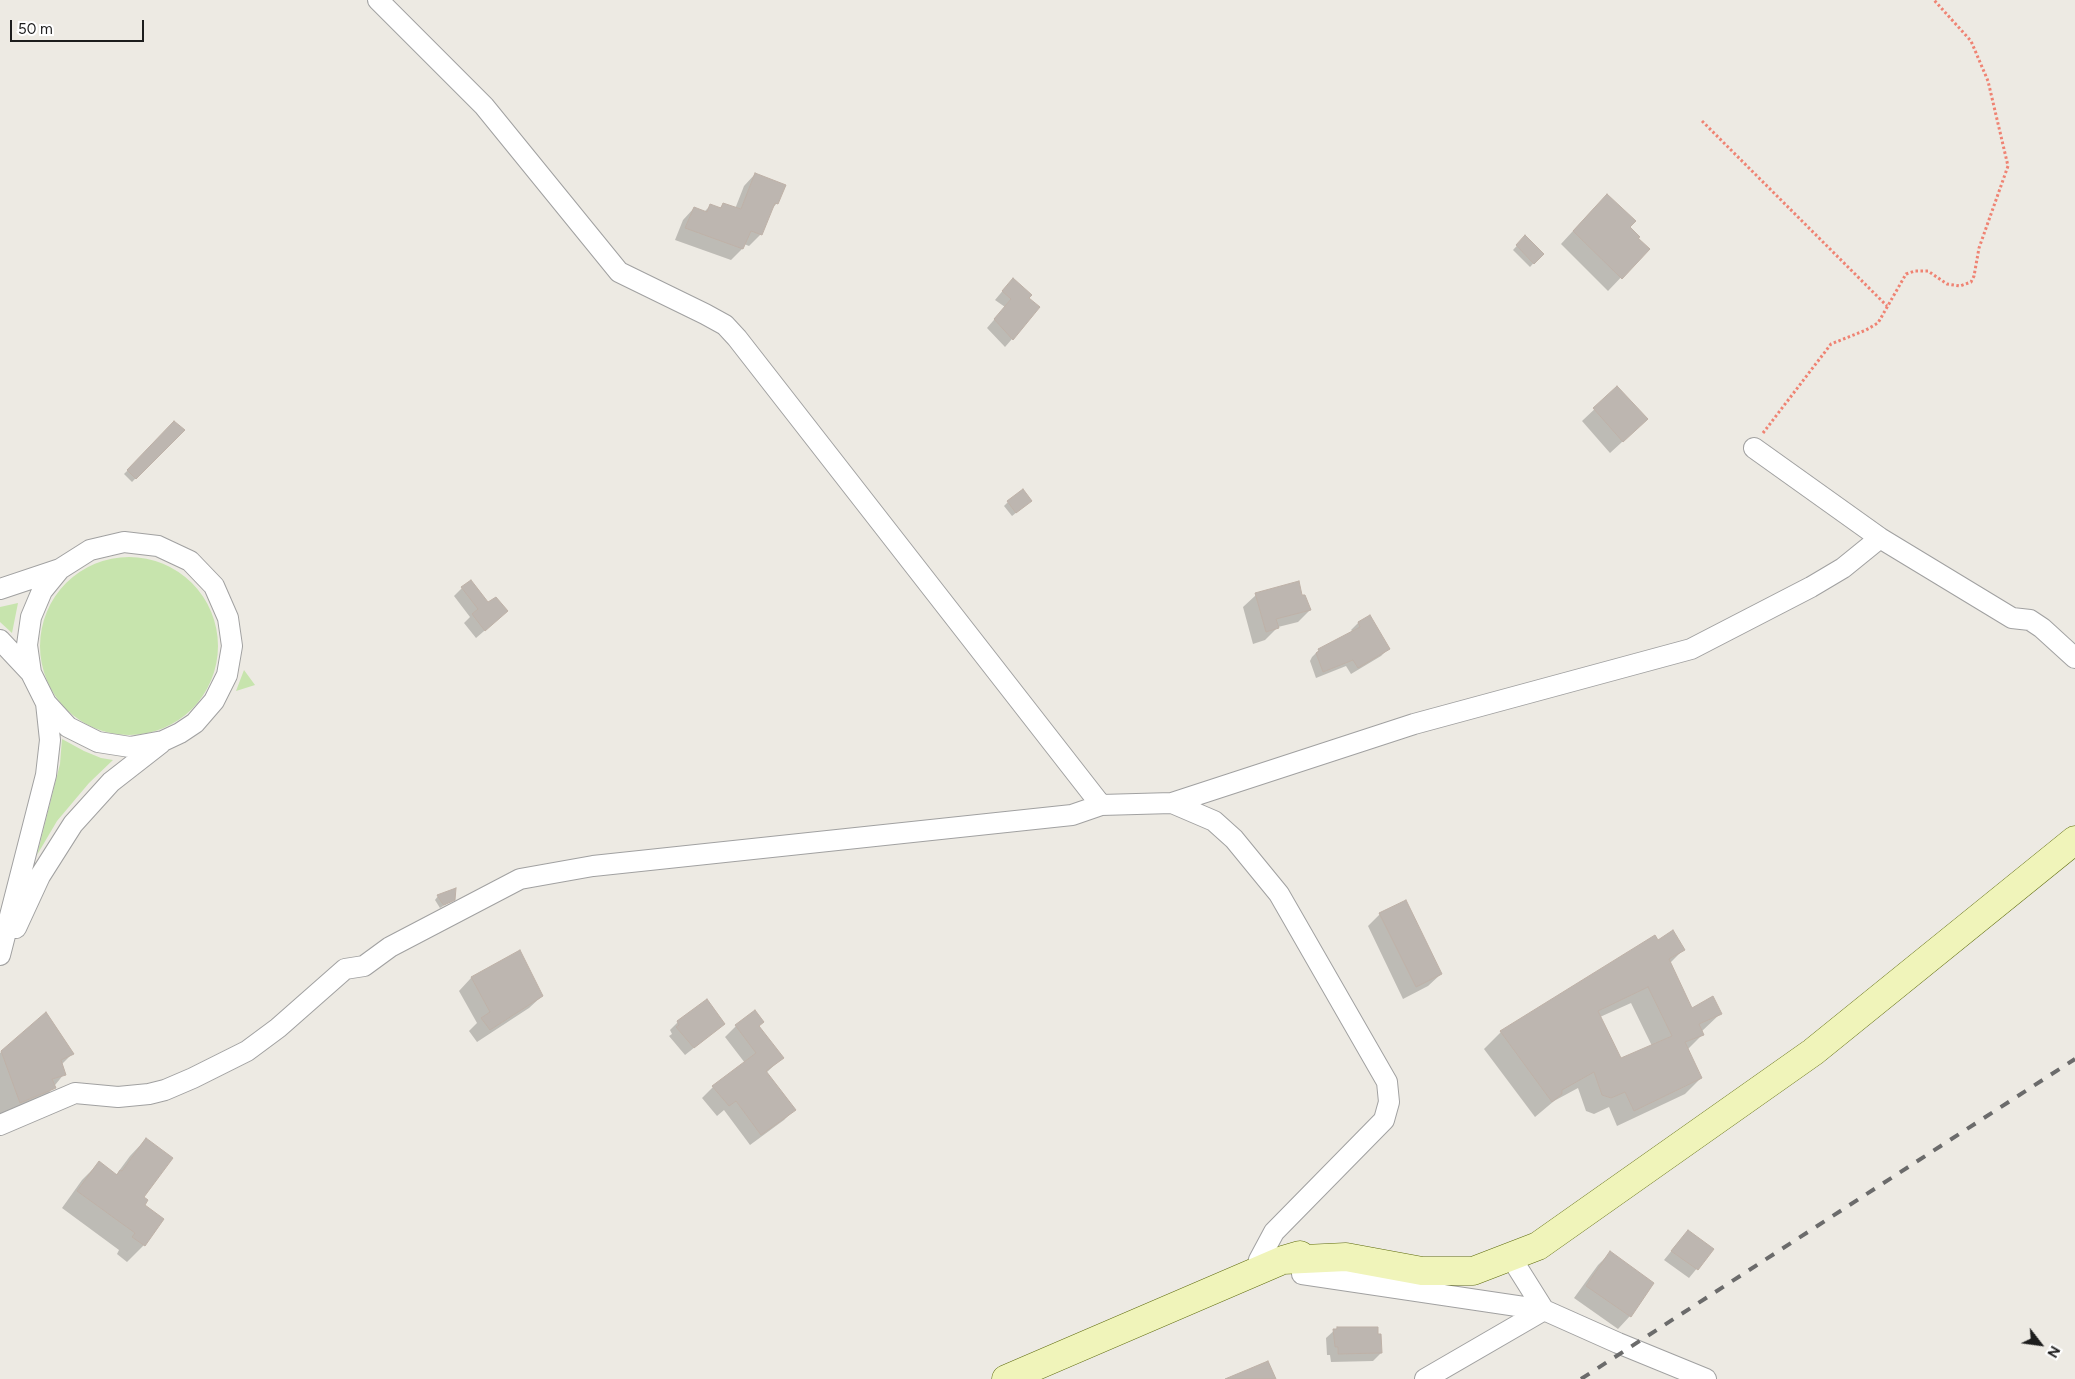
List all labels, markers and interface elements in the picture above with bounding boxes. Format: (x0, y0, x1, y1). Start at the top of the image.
scale bar (12, 10, 146, 42)
text: 50 m (18, 20, 53, 38)
north arrow (2015, 1319, 2065, 1369)
text: N (2043, 1343, 2063, 1361)

